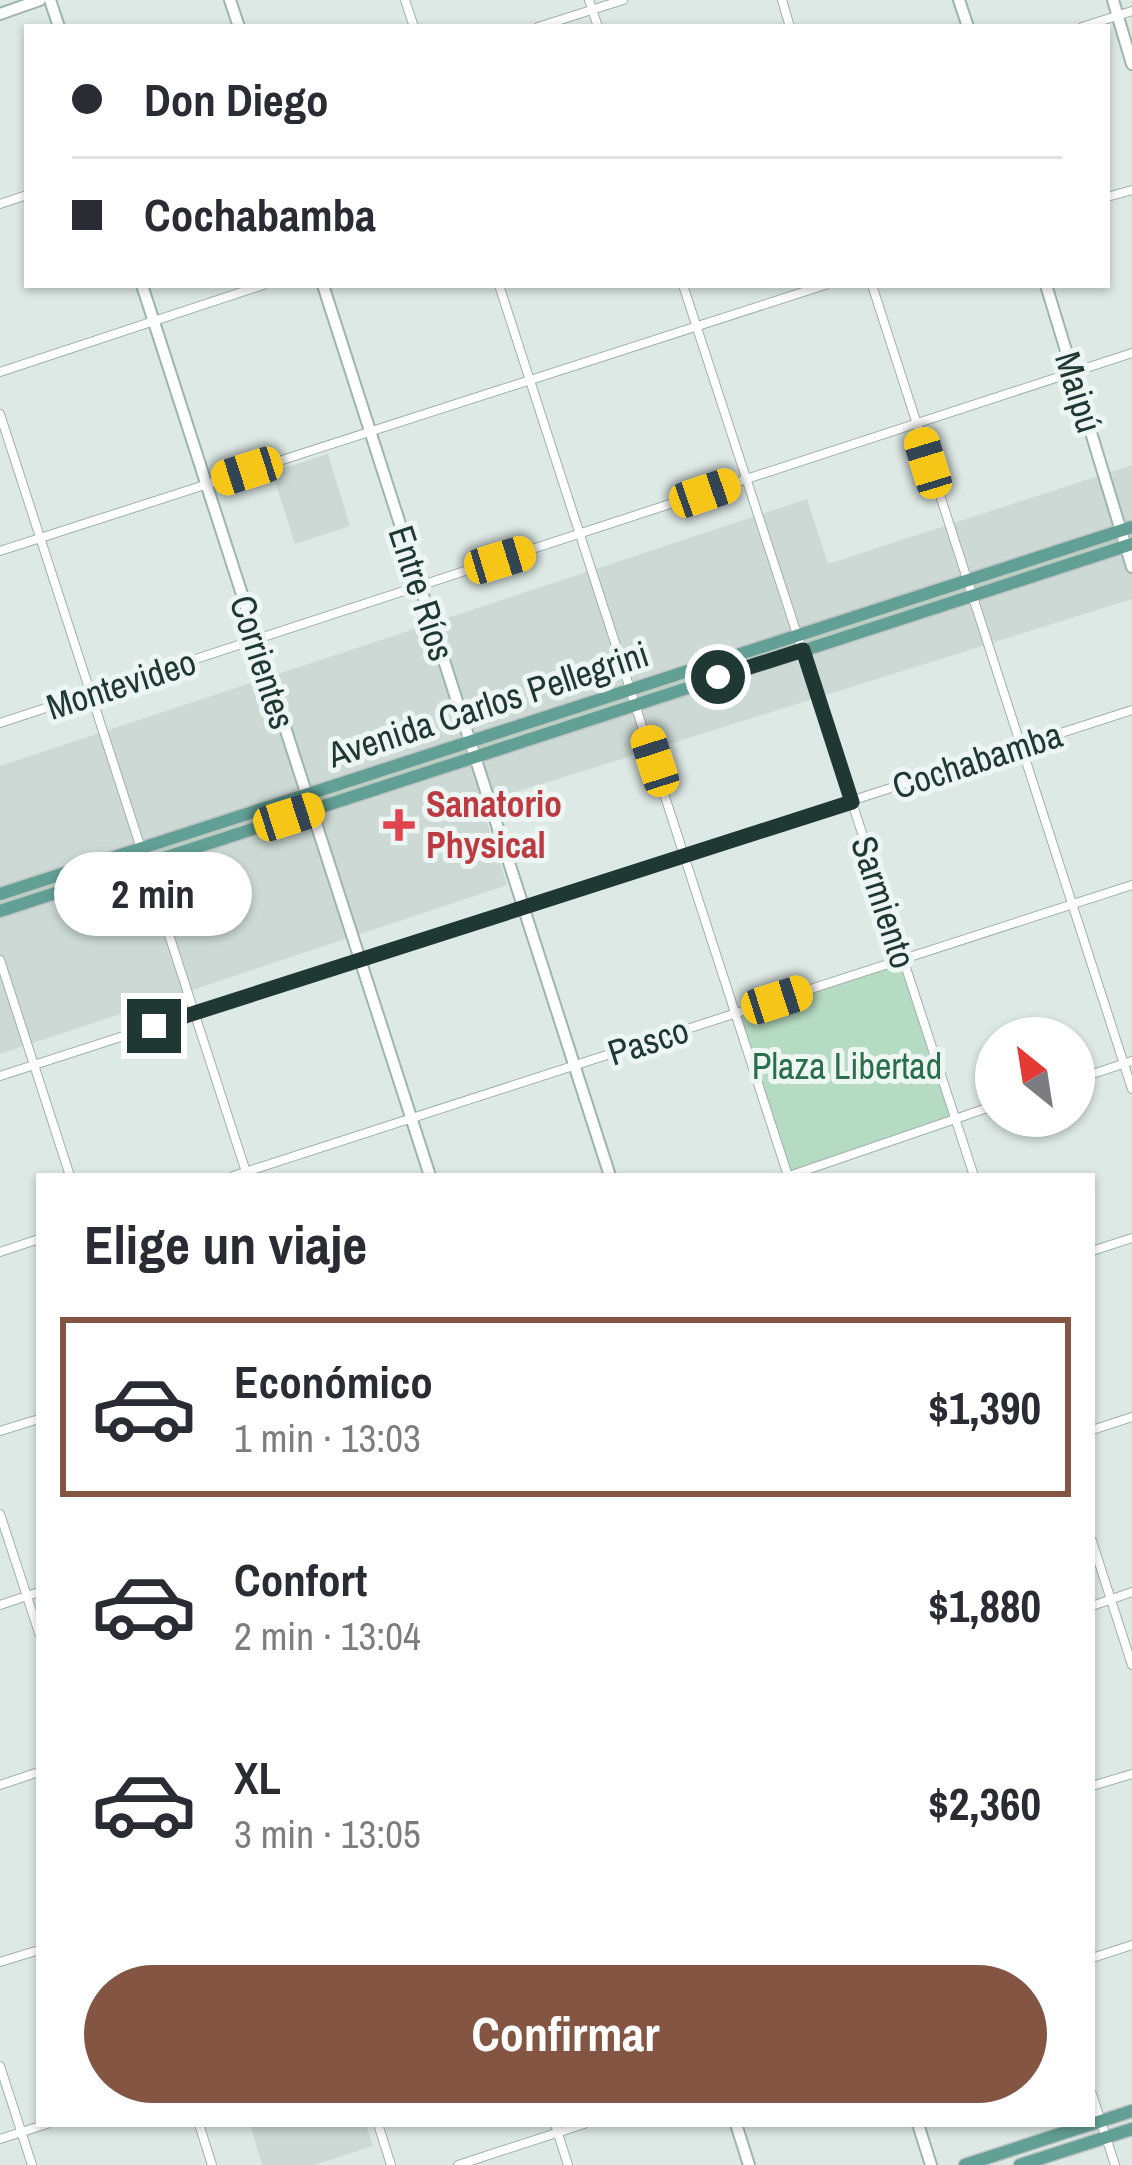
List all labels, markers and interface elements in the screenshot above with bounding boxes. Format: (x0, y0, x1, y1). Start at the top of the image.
text: Don Diego (144, 69, 329, 130)
text: Cochabamba (144, 184, 376, 245)
street label: Maipú (1044, 346, 1114, 438)
car (900, 423, 956, 503)
car (207, 443, 287, 499)
car (665, 464, 745, 522)
street label: Entre Ríos (378, 519, 466, 667)
car (460, 532, 540, 588)
street label: Corrientes (219, 589, 307, 735)
street label: Avenida Carlos Pellegrini (321, 630, 654, 779)
street label: Montevideo (40, 637, 202, 731)
route start (691, 650, 745, 704)
street label: Cochabamba (886, 710, 1068, 810)
car (627, 721, 683, 801)
place label: Sanatorio Physical (426, 780, 562, 869)
car (249, 789, 329, 845)
marker: Sanatorio Physical (383, 809, 415, 841)
street label: Sarmiento (840, 830, 928, 974)
callout: 2 min (55, 852, 253, 936)
text: 2 min (111, 868, 195, 920)
car (737, 972, 817, 1028)
route end (127, 999, 181, 1053)
street label: Pasco (602, 1005, 694, 1077)
north arrow (975, 1017, 1095, 1137)
map controls (975, 1017, 1095, 1137)
park label: Plaza Libertad (752, 1042, 942, 1090)
text: Elige un viaje (84, 1208, 367, 1281)
text: Económico (234, 1351, 433, 1412)
icon: car (90, 1353, 198, 1461)
text: $1,390 (928, 1377, 1041, 1438)
text: 1 min · 13:03 (234, 1412, 421, 1464)
text: Confort (234, 1549, 367, 1610)
icon: car (90, 1551, 198, 1659)
text: $1,880 (928, 1575, 1041, 1636)
text: 2 min · 13:04 (234, 1610, 421, 1662)
text: XL (234, 1747, 281, 1808)
icon: car (90, 1749, 198, 1857)
text: $2,360 (928, 1773, 1041, 1834)
text: 3 min · 13:05 (234, 1808, 421, 1860)
button: Confirmar (84, 1965, 1047, 2103)

